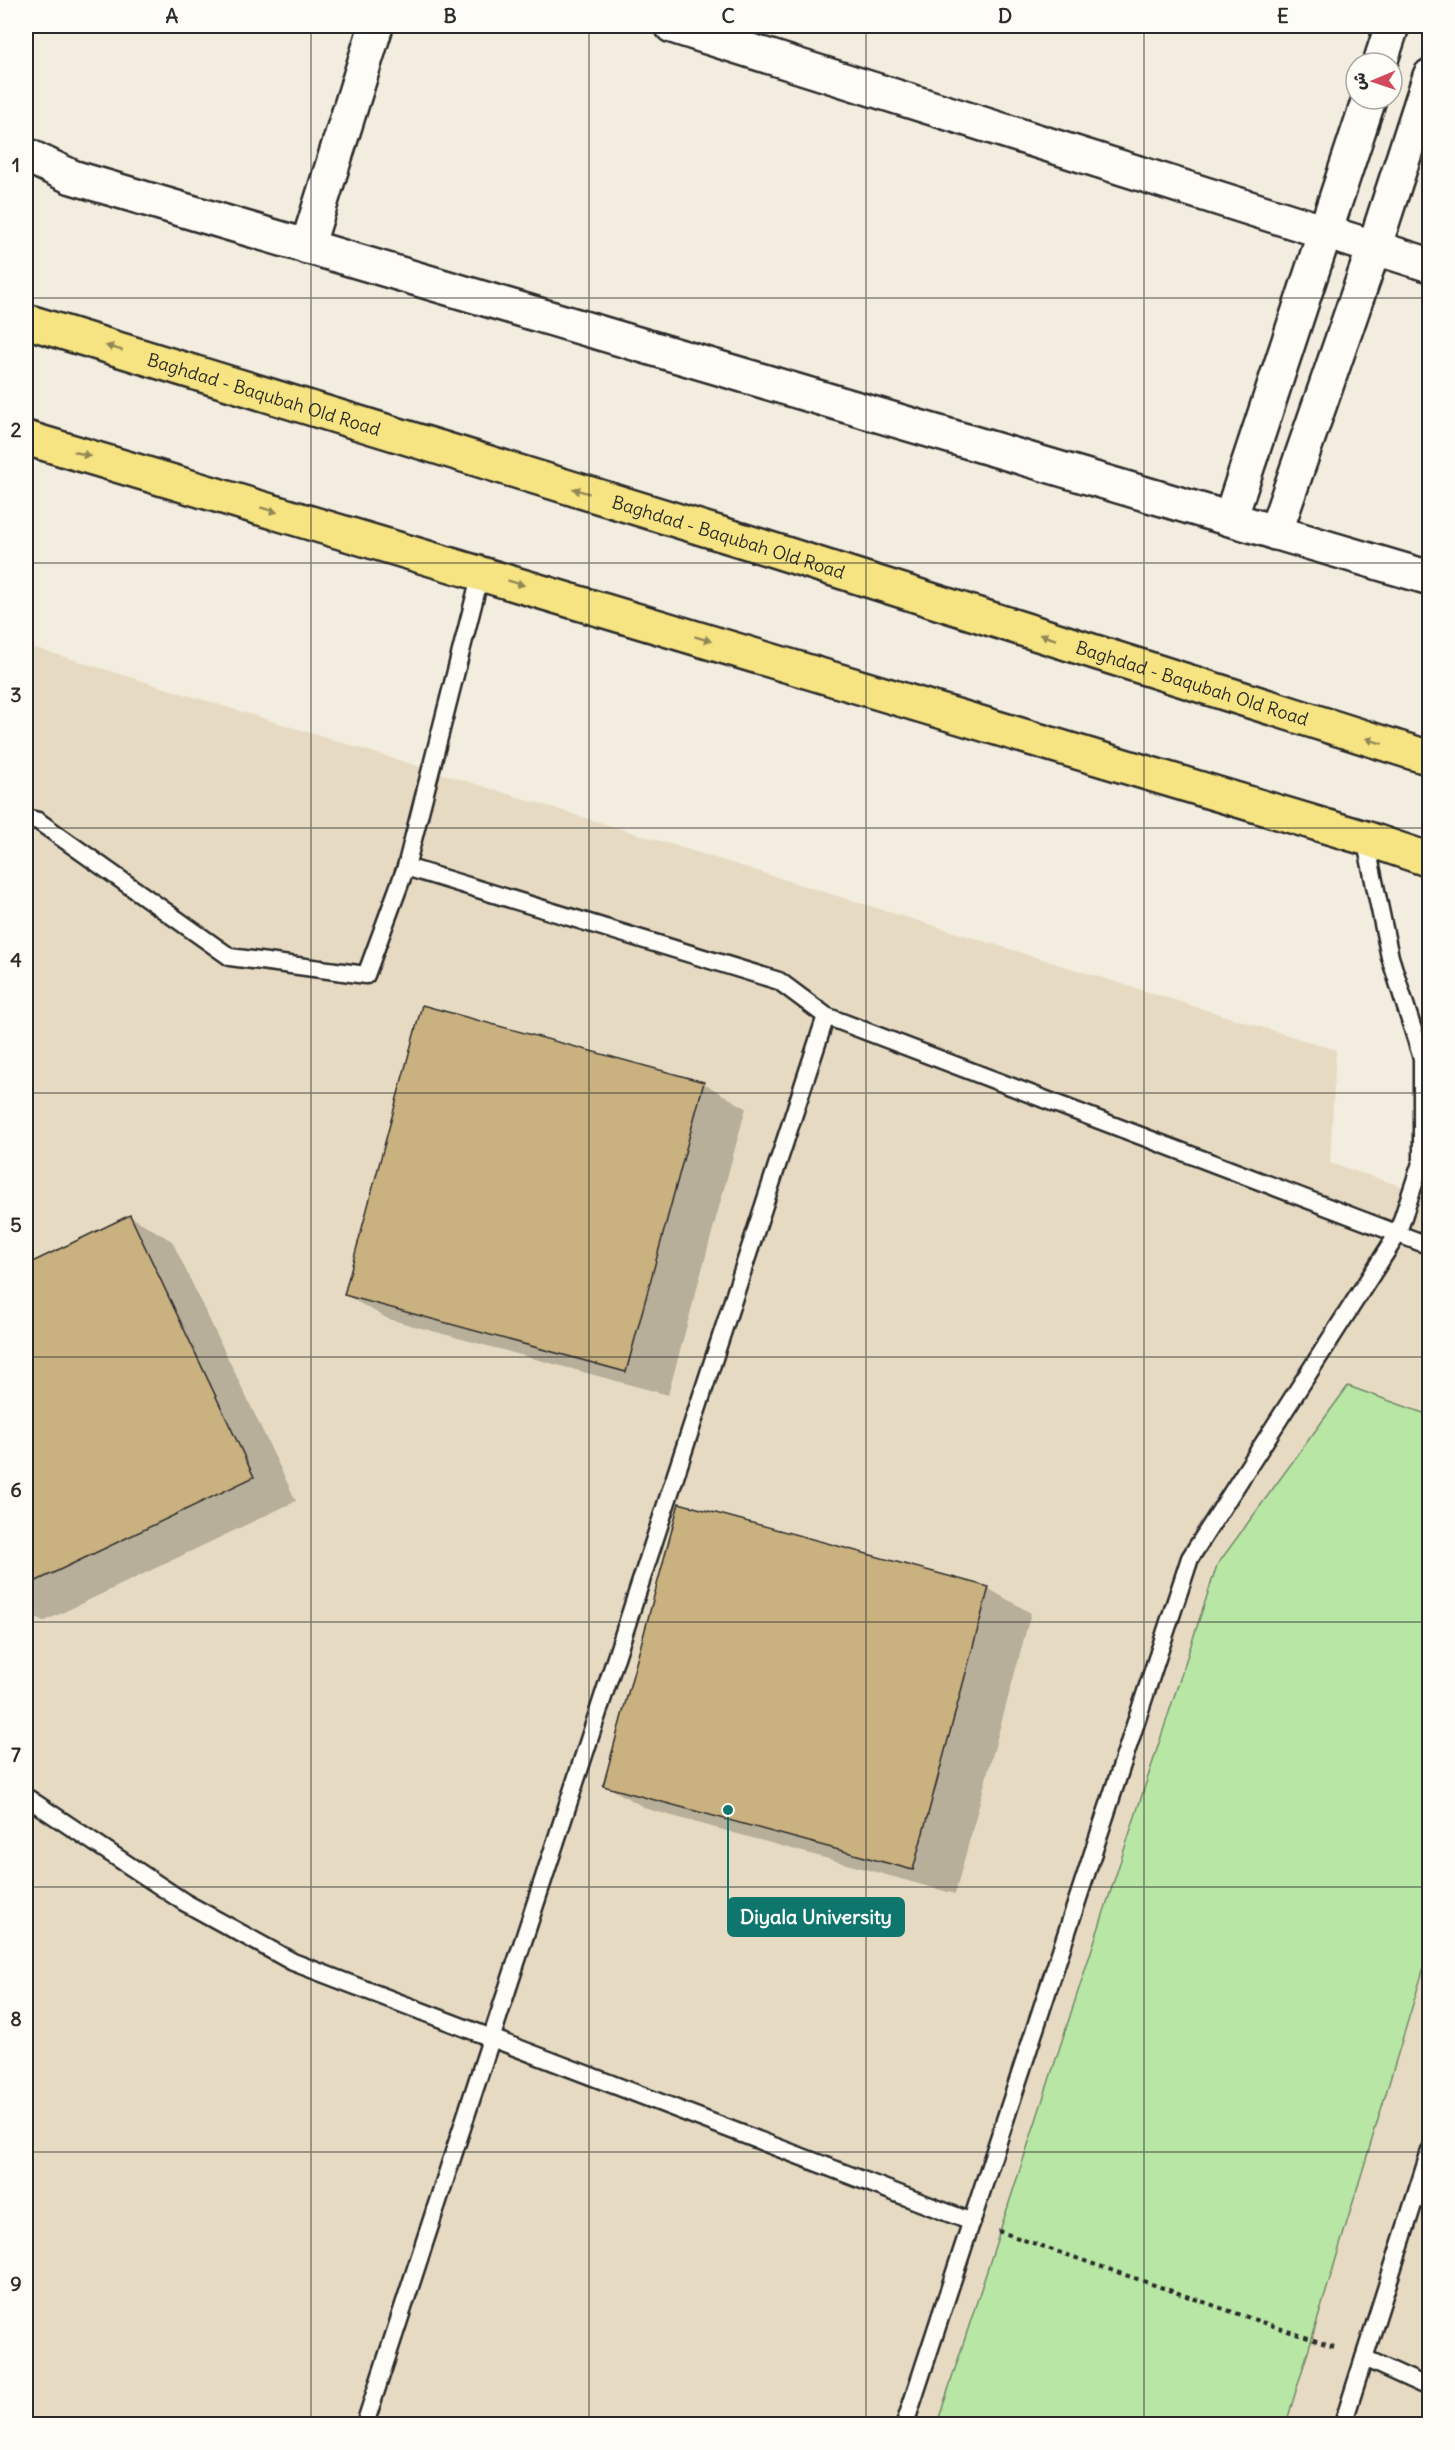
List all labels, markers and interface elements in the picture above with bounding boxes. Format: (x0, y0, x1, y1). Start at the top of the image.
text: A (166, 3, 179, 28)
text: B (443, 3, 457, 28)
text: C (721, 3, 735, 28)
text: D (998, 3, 1012, 28)
text: E (1277, 3, 1289, 28)
north arrow (1344, 51, 1404, 111)
text: ش (1349, 72, 1369, 91)
text: 1 (12, 152, 20, 177)
one-way arrow (105, 343, 123, 352)
street label: Baghdad - Baqubah Old Road (145, 347, 384, 441)
text: 2 (11, 417, 22, 442)
one-way arrow (73, 450, 91, 459)
one-way arrow (572, 486, 590, 495)
street label: Baghdad - Baqubah Old Road (609, 490, 848, 584)
one-way arrow (260, 506, 278, 515)
one-way arrow (507, 579, 525, 588)
one-way arrow (1039, 632, 1057, 642)
one-way arrow (694, 635, 712, 644)
street label: Baghdad - Baqubah Old Road (1073, 635, 1312, 730)
text: 3 (10, 682, 22, 707)
one-way arrow (1365, 735, 1383, 745)
text: 4 (10, 947, 22, 972)
text: 5 (10, 1212, 22, 1237)
text: 6 (10, 1477, 22, 1502)
text: 7 (11, 1742, 21, 1767)
callout: Diyala University (728, 1898, 904, 1936)
text: Diyala University (740, 1904, 892, 1929)
text: 8 (10, 2006, 22, 2031)
text: 9 (10, 2271, 22, 2296)

